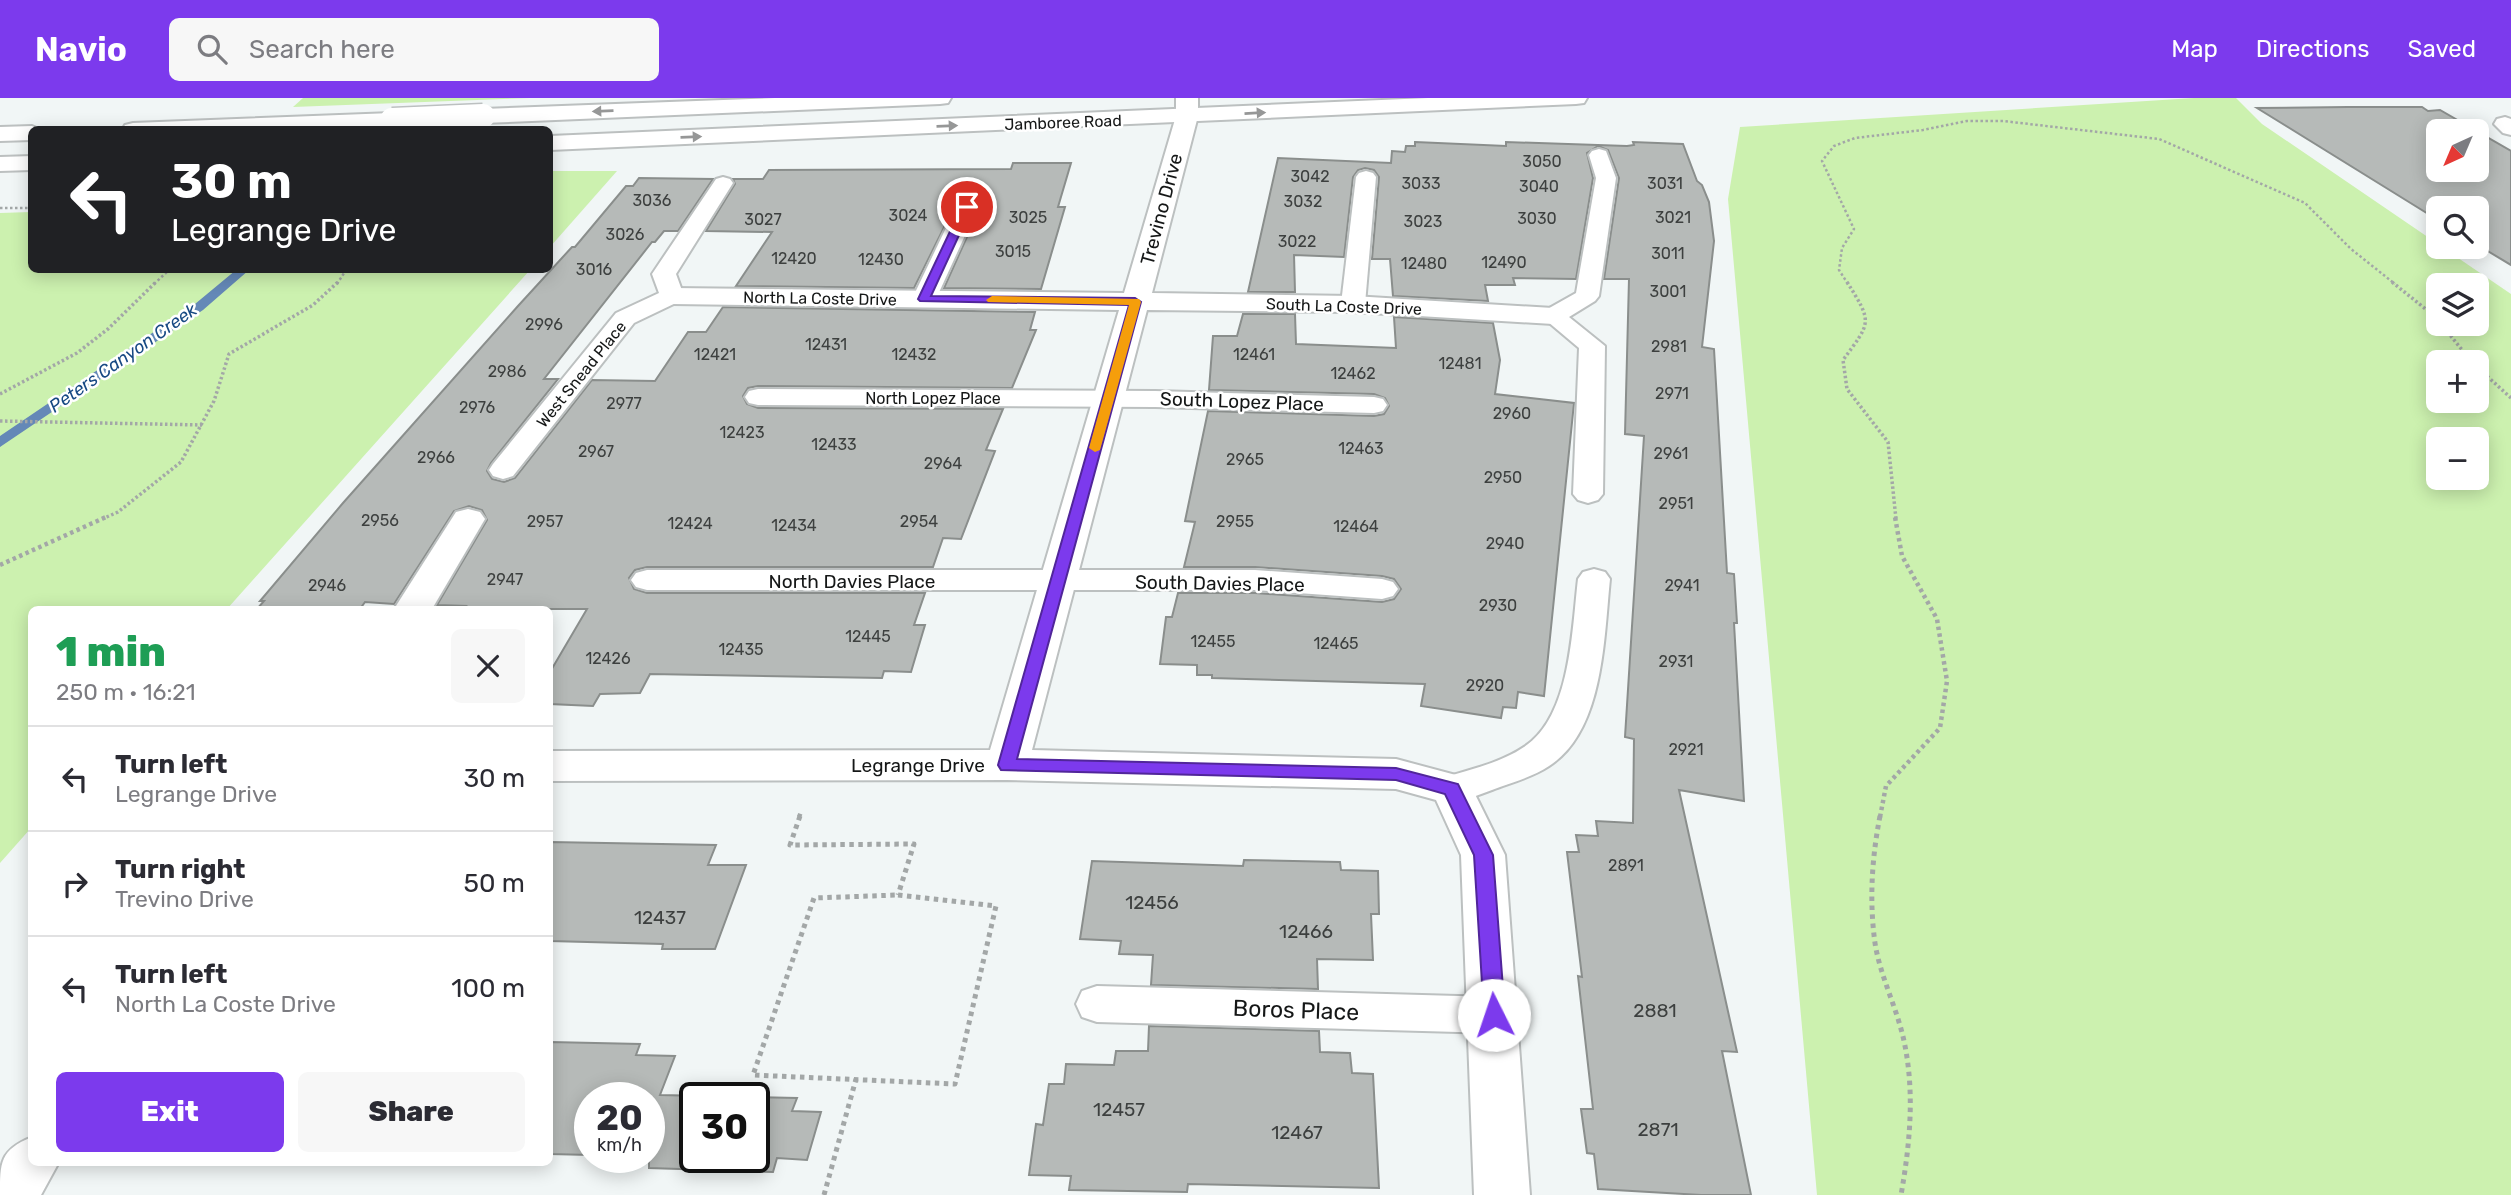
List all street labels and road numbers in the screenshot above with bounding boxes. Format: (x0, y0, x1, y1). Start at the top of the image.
street label: Jamboree Road (1004, 111, 1122, 134)
street label: Trevino Drive (1136, 151, 1187, 268)
street label: North La Coste Drive (743, 288, 897, 309)
street label: South La Coste Drive (1266, 294, 1422, 319)
street label: West Snead Place (533, 317, 630, 431)
street label: South Lopez Place (1160, 387, 1324, 416)
street label: North Lopez Place (865, 389, 1001, 408)
street label: North Davies Place (769, 570, 935, 593)
street label: South Davies Place (1135, 571, 1305, 596)
street label: Legrange Drive (851, 754, 985, 777)
street label: Boros Place (1232, 994, 1360, 1026)

